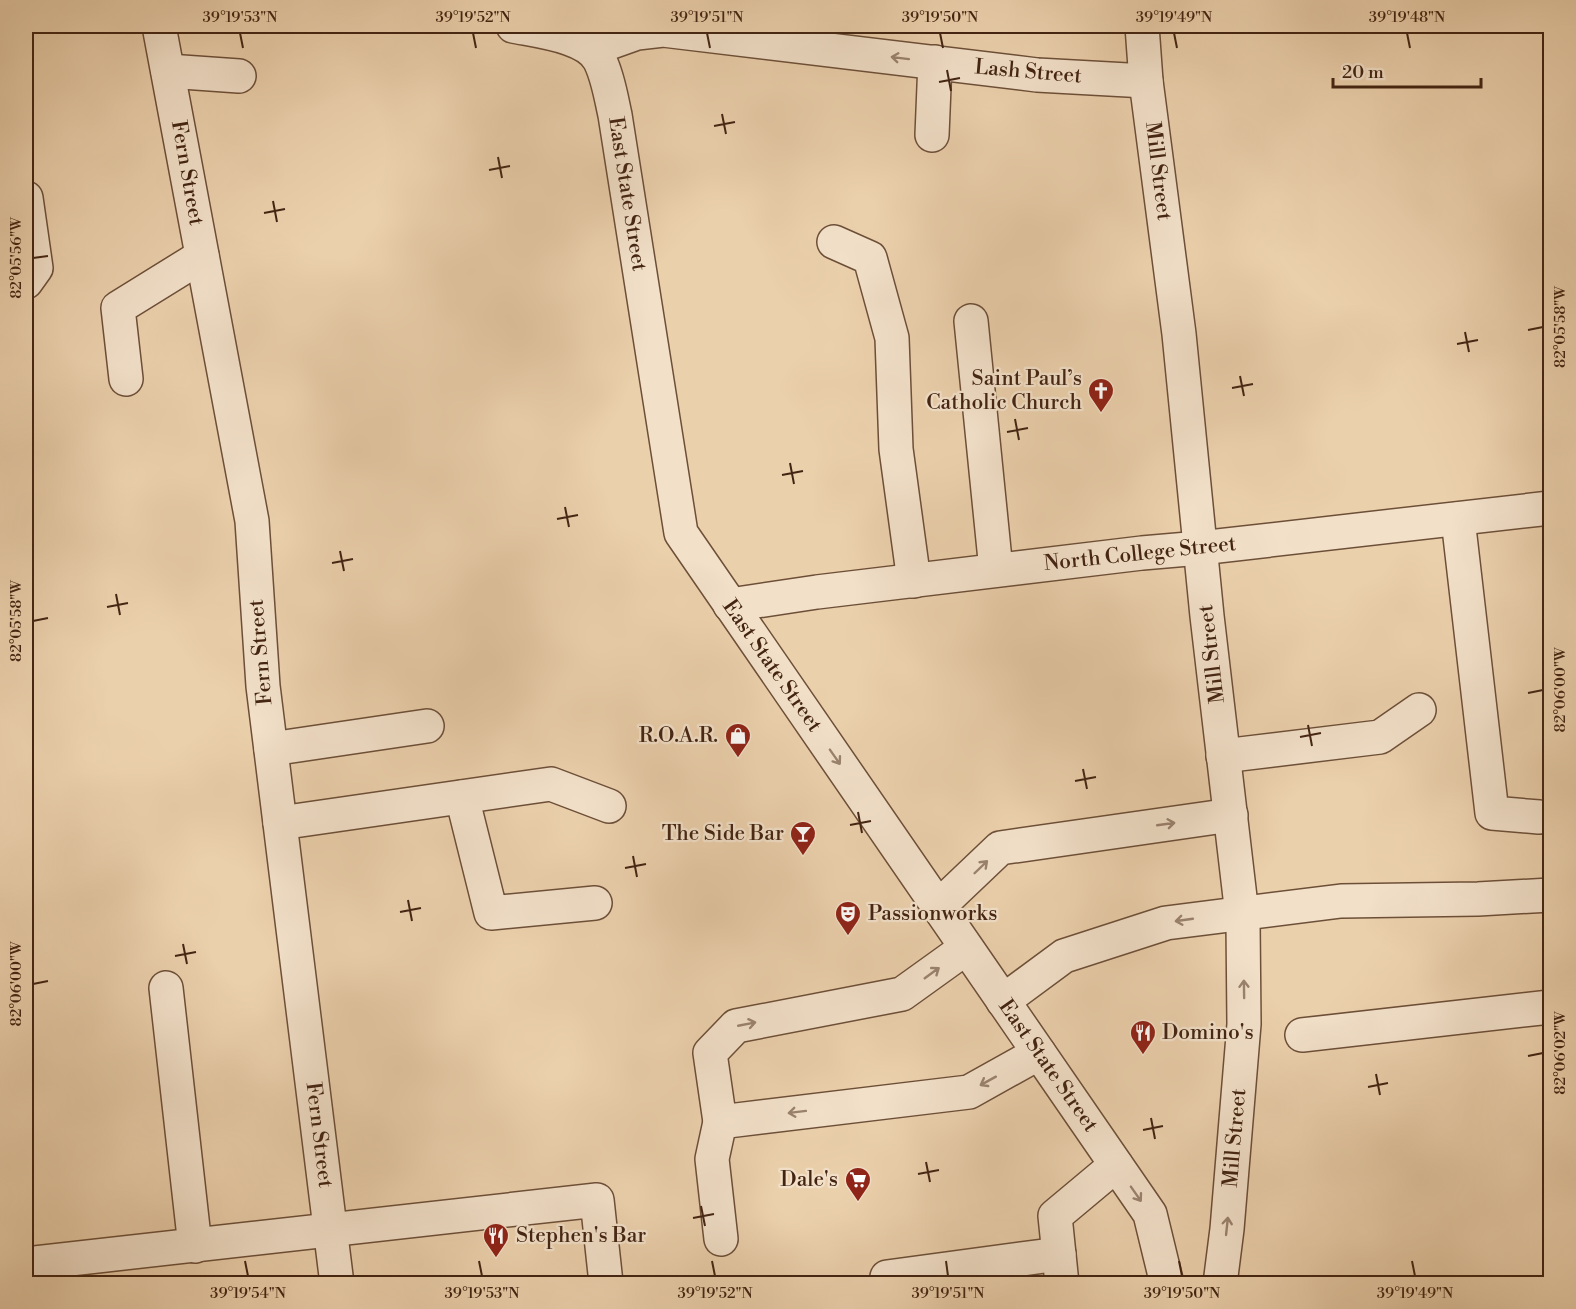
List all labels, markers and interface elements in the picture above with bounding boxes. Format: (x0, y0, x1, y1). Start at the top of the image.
text: 39°19'53"N (203, 8, 277, 27)
text: 39°19'52"N (435, 8, 511, 27)
text: 39°19'51"N (670, 8, 744, 27)
text: 39°19'50"N (902, 8, 978, 27)
text: 39°19'49"N (1136, 8, 1212, 27)
text: 39°19'48"N (1369, 8, 1445, 27)
scale bar (1333, 51, 1482, 89)
one-way arrow (890, 52, 910, 63)
street label: Lash Street (973, 54, 1083, 90)
text: 20 m (1342, 61, 1384, 84)
street label: East State Street (602, 115, 652, 274)
street label: Fern Street (165, 118, 209, 228)
street label: Mill Street (1139, 120, 1177, 222)
text: 82°05'56"W (7, 217, 26, 299)
text: 82°05'58"W (1551, 286, 1570, 368)
place label: Saint Paul’s Catholic Church (926, 366, 1082, 416)
church icon: Saint Paul’s Catholic Church (1086, 376, 1116, 414)
street label: North College Street (1043, 531, 1238, 577)
text: 82°05'58"W (7, 580, 26, 662)
street label: East State Street (717, 595, 828, 738)
street label: Fern Street (243, 597, 279, 706)
street label: Mill Street (1193, 603, 1231, 705)
text: 82°06'00"W (1551, 647, 1570, 733)
shop icon: R.O.A.R. (723, 721, 753, 759)
place label: R.O.A.R. (639, 723, 718, 749)
one-way arrow (829, 749, 841, 765)
bar icon: The Side Bar (788, 819, 818, 857)
one-way arrow (1156, 819, 1176, 830)
place label: The Side Bar (662, 821, 784, 847)
one-way arrow (973, 860, 988, 874)
theatre icon: Passionworks (833, 899, 863, 937)
place label: Passionworks (868, 901, 997, 927)
one-way arrow (1174, 915, 1194, 926)
text: 82°06'00"W (7, 941, 26, 1027)
one-way arrow (923, 967, 939, 979)
one-way arrow (1238, 980, 1250, 1000)
street label: East State Street (993, 995, 1104, 1138)
text: 82°06'02"W (1551, 1011, 1570, 1095)
one-way arrow (736, 1018, 756, 1029)
restaurant icon: Domino's (1128, 1018, 1158, 1056)
place label: Domino's (1162, 1020, 1254, 1046)
one-way arrow (980, 1076, 997, 1088)
street label: Fern Street (300, 1081, 338, 1190)
street label: Mill Street (1218, 1087, 1252, 1189)
one-way arrow (787, 1107, 807, 1118)
supermarket icon: Dale's (843, 1165, 873, 1203)
place label: Dale's (780, 1167, 838, 1193)
one-way arrow (1130, 1186, 1142, 1202)
one-way arrow (1222, 1216, 1233, 1236)
restaurant icon: Stephen's Bar (481, 1221, 511, 1259)
place label: Stephen's Bar (516, 1223, 646, 1249)
text: 39°19'54"N (210, 1284, 286, 1303)
text: 39°19'53"N (445, 1284, 519, 1303)
text: 39°19'52"N (677, 1284, 753, 1303)
text: 39°19'51"N (911, 1284, 985, 1303)
text: 39°19'50"N (1144, 1284, 1220, 1303)
text: 39°19'49"N (1377, 1284, 1453, 1303)

